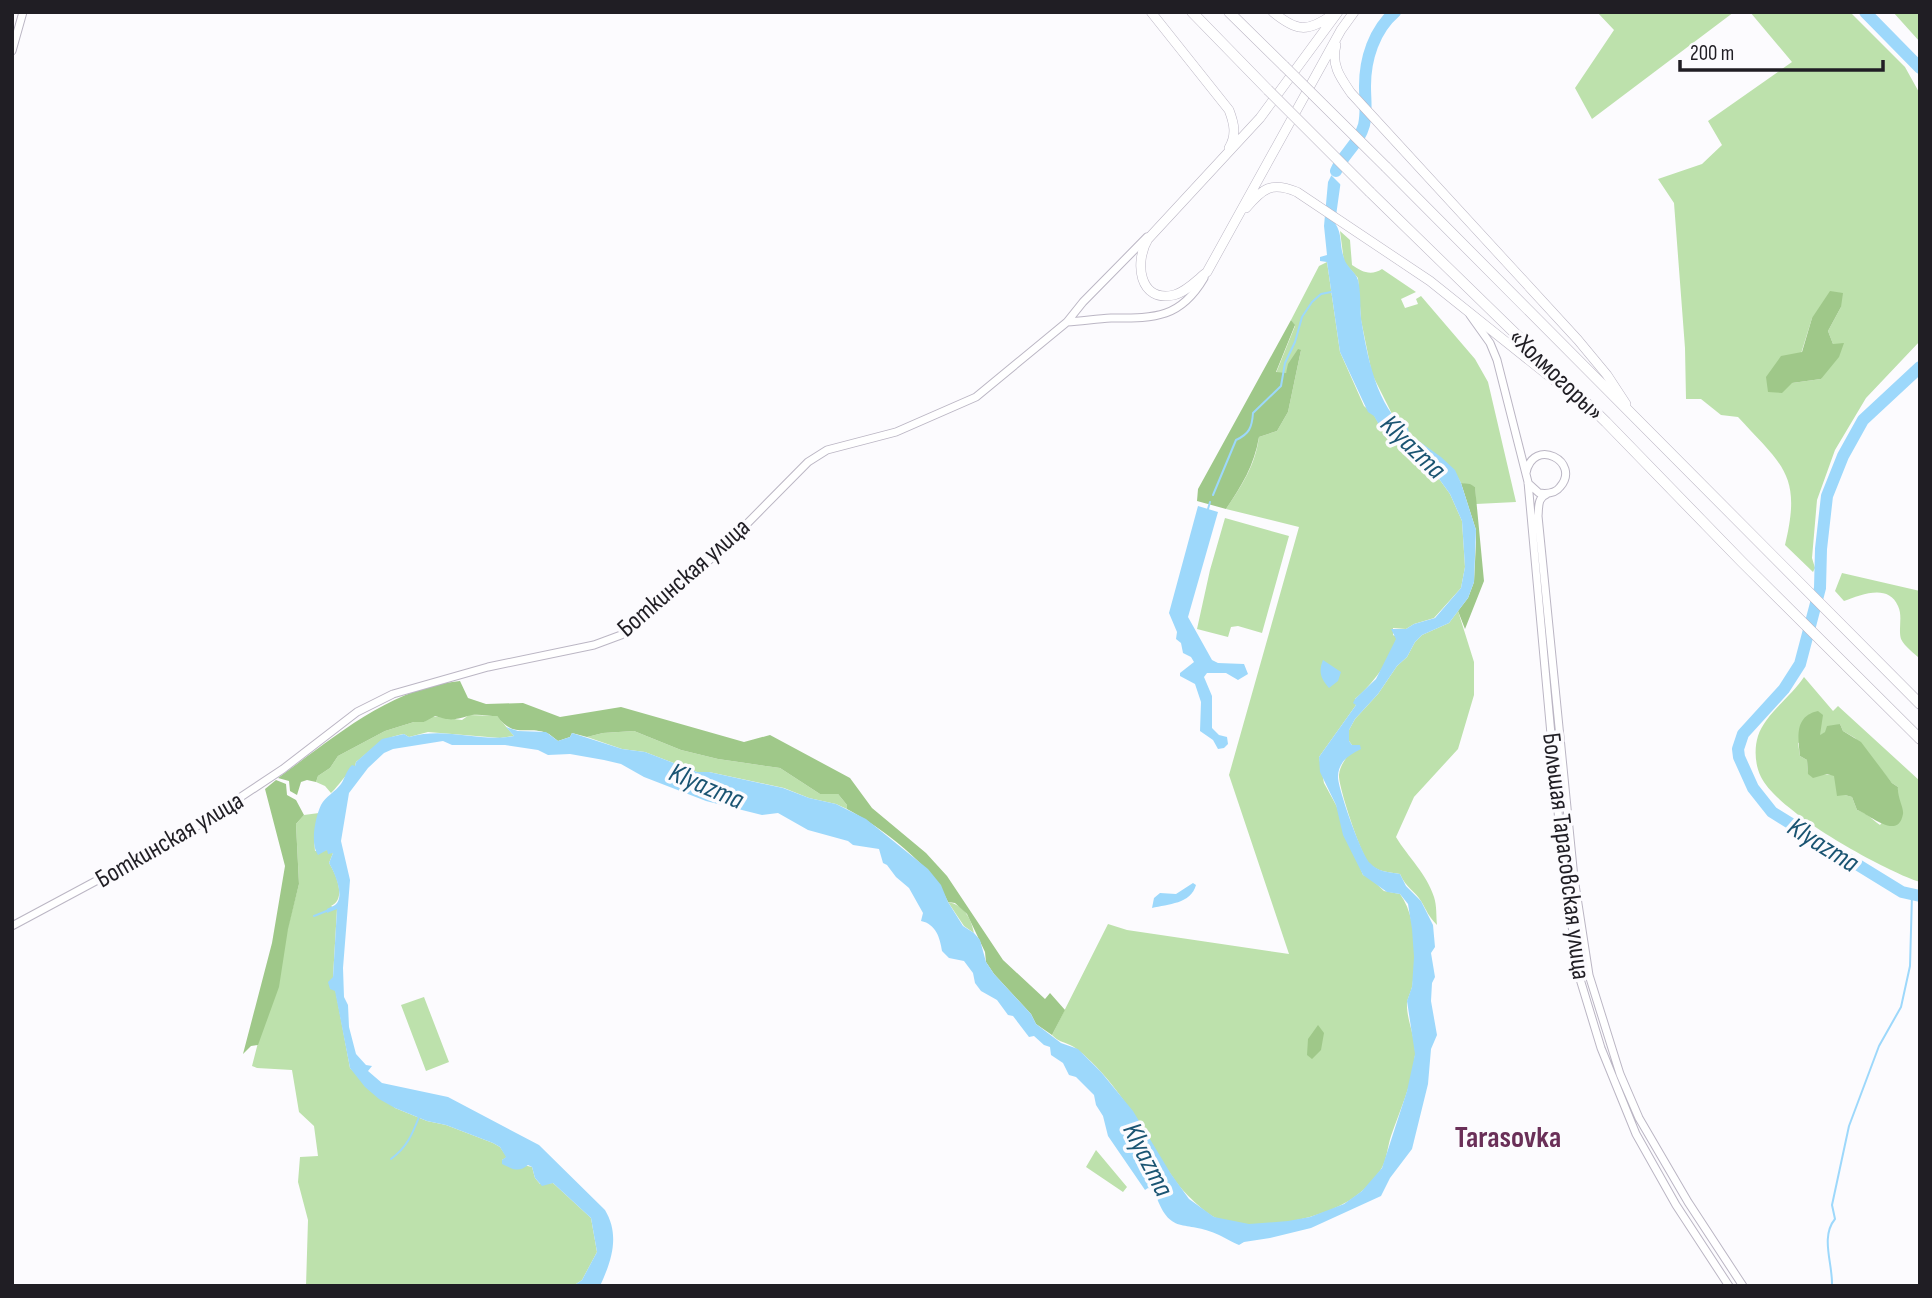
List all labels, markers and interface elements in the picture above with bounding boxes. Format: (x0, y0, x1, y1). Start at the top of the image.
scale bar (1680, 28, 1883, 72)
text: 200 m (1690, 41, 1734, 66)
street label: «Холмогоры» (1502, 322, 1610, 428)
water label: Klyazma (1373, 408, 1453, 486)
street label: Боткинская улица (611, 512, 757, 644)
street label: Большая Тарасовская улица (1535, 731, 1596, 981)
water label: Klyazma (664, 756, 749, 817)
street label: Боткинская улица (90, 785, 249, 895)
water label: Klyazma (1781, 811, 1866, 880)
water label: Klyazma (1115, 1117, 1180, 1202)
district label: Tarasovka (1455, 1120, 1561, 1156)

